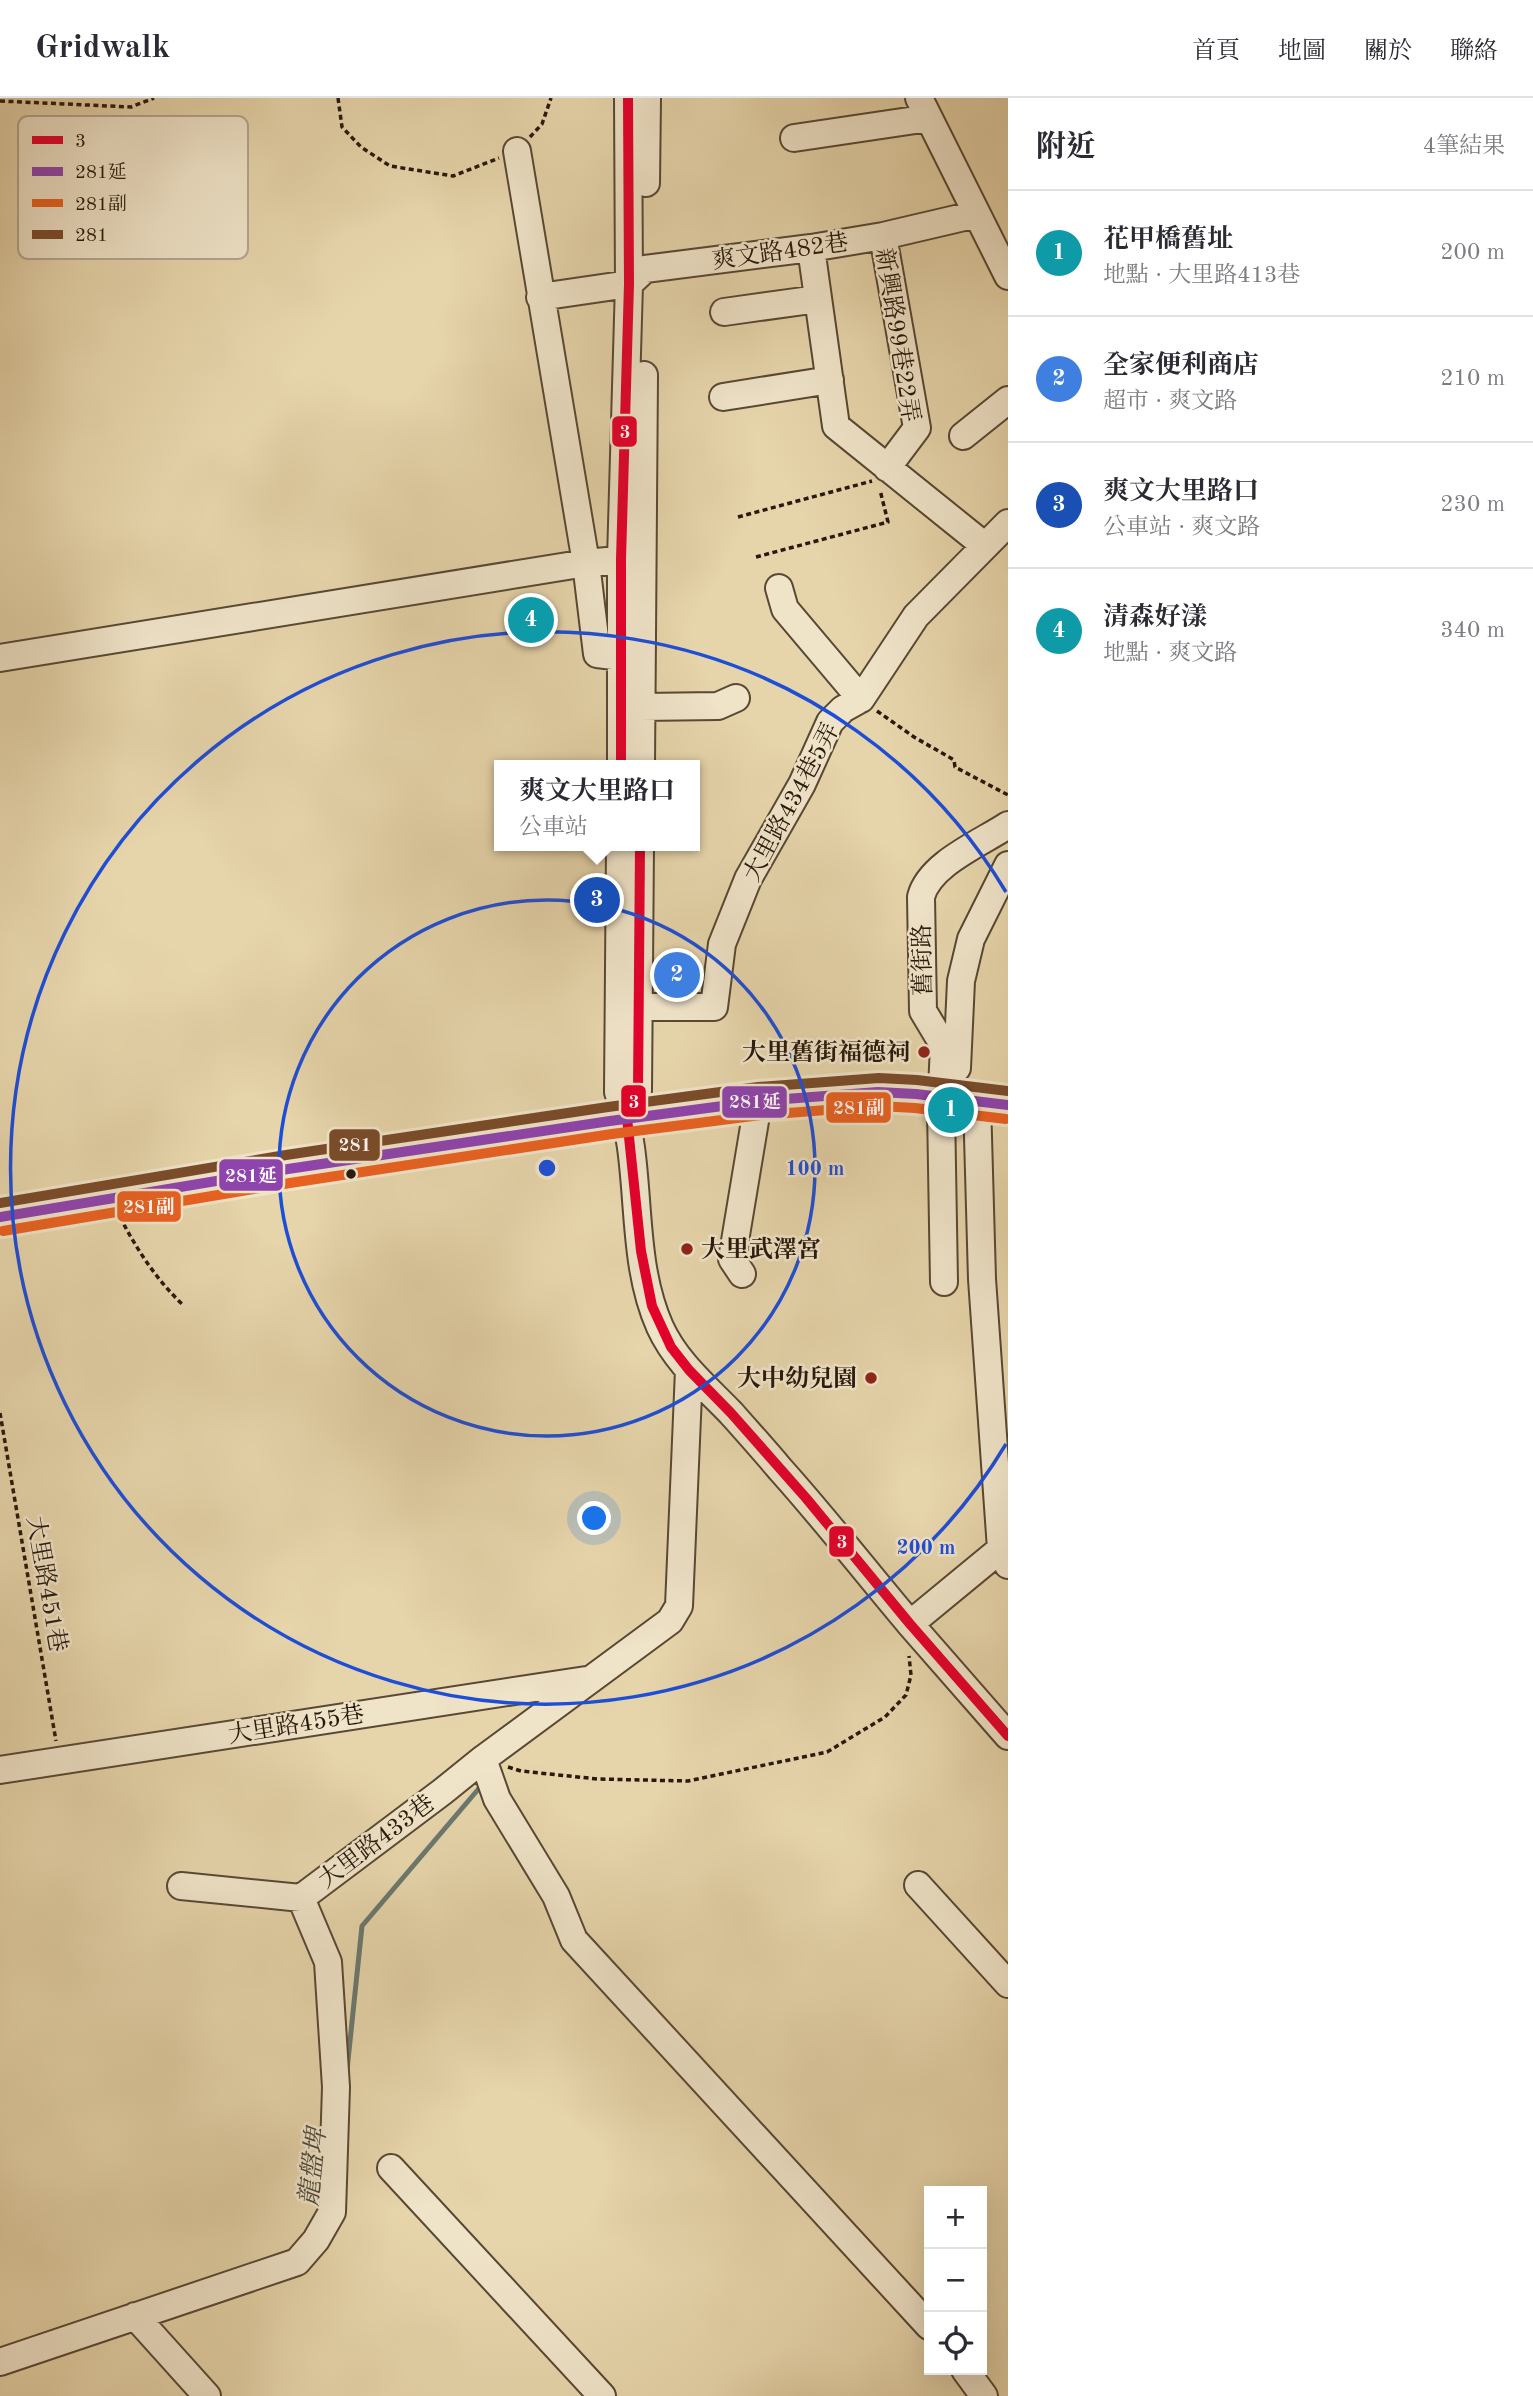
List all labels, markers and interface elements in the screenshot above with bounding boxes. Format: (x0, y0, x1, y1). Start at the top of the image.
text: Gridwalk (35, 32, 170, 65)
text: 首頁 (1192, 40, 1240, 64)
text: 地圖 (1278, 40, 1326, 64)
text: 關於 (1364, 40, 1412, 64)
text: 聯絡 (1450, 40, 1498, 64)
legend (18, 116, 248, 259)
text: 3 (75, 133, 86, 152)
text: 附近 (1036, 133, 1096, 163)
text: 4筆結果 (1423, 135, 1505, 158)
text: 281延 (75, 162, 127, 183)
text: 281副 (75, 194, 127, 215)
text: 281 (75, 227, 108, 246)
text: 花甲橋舊址 (1103, 227, 1233, 253)
street label: 爽文路482巷 (710, 229, 850, 274)
text: 1 (1052, 241, 1066, 264)
text: 200 m (1440, 241, 1505, 264)
street label: 新興路99巷22弄 (870, 246, 925, 424)
text: 地點 · 大里路413巷 (1103, 264, 1300, 287)
text: 全家便利商店 (1103, 353, 1259, 379)
text: 2 (1052, 367, 1066, 390)
text: 210 m (1440, 367, 1505, 390)
text: 超市 · 爽文路 (1103, 390, 1237, 413)
line badge: 3 (611, 415, 638, 448)
text: 3 (619, 424, 631, 443)
text: 爽文大里路口 (1103, 479, 1259, 505)
text: 3 (1052, 493, 1066, 516)
text: 230 m (1440, 493, 1505, 516)
text: 公車站 · 爽文路 (1103, 516, 1260, 539)
pin: 4 (508, 594, 554, 646)
text: 清森好漾 (1103, 605, 1207, 631)
text: 4 (1052, 619, 1066, 642)
text: 340 m (1440, 619, 1505, 642)
text: 地點 · 爽文路 (1103, 642, 1237, 665)
street label: 大里路434巷5弄 (738, 718, 845, 886)
popup (494, 760, 700, 851)
text: 爽文大里路口 (519, 779, 675, 805)
text: 公車站 (519, 816, 588, 839)
pin: 3 (574, 874, 620, 926)
street label: 舊街路 (908, 924, 937, 996)
pin: 2 (654, 949, 700, 1001)
place label: 大里舊街福德祠 (742, 1039, 910, 1066)
marker: 大里舊街福德祠 (916, 1044, 932, 1060)
line badge: 3 (620, 1084, 647, 1118)
pin: 1 (928, 1084, 974, 1136)
line badge: 281延 (721, 1085, 788, 1119)
text: 281延 (729, 1091, 781, 1113)
line badge: 281副 (825, 1091, 892, 1124)
text: 3 (628, 1094, 640, 1113)
text: 281副 (833, 1097, 885, 1119)
line badge: 281 (328, 1128, 381, 1162)
text: 281 (338, 1137, 372, 1156)
centre of rings (535, 1156, 559, 1180)
line badge: 281延 (218, 1158, 284, 1192)
text: 100 m (785, 1159, 845, 1180)
text: 281延 (225, 1165, 277, 1187)
unlabelled marker (344, 1167, 358, 1181)
line badge: 281副 (116, 1190, 182, 1223)
text: 281副 (123, 1196, 175, 1218)
place label: 大里武澤宮 (701, 1236, 821, 1263)
marker: 大里武澤宮 (679, 1241, 695, 1257)
place label: 大中幼兒園 (737, 1365, 857, 1392)
marker: 大中幼兒園 (863, 1370, 879, 1386)
your location (577, 1501, 611, 1535)
street label: 大里路451巷 (21, 1514, 72, 1654)
line badge: 3 (828, 1525, 855, 1558)
text: 3 (836, 1534, 848, 1553)
text: 200 m (896, 1538, 956, 1559)
street label: 大里路455巷 (226, 1700, 366, 1749)
street label: 大里路433巷 (313, 1789, 439, 1894)
water label: 龍盤埤 (295, 2124, 331, 2207)
map controls (924, 2186, 987, 2375)
button: + (924, 2186, 987, 2249)
button: − (924, 2249, 987, 2312)
button: locate (924, 2312, 987, 2375)

